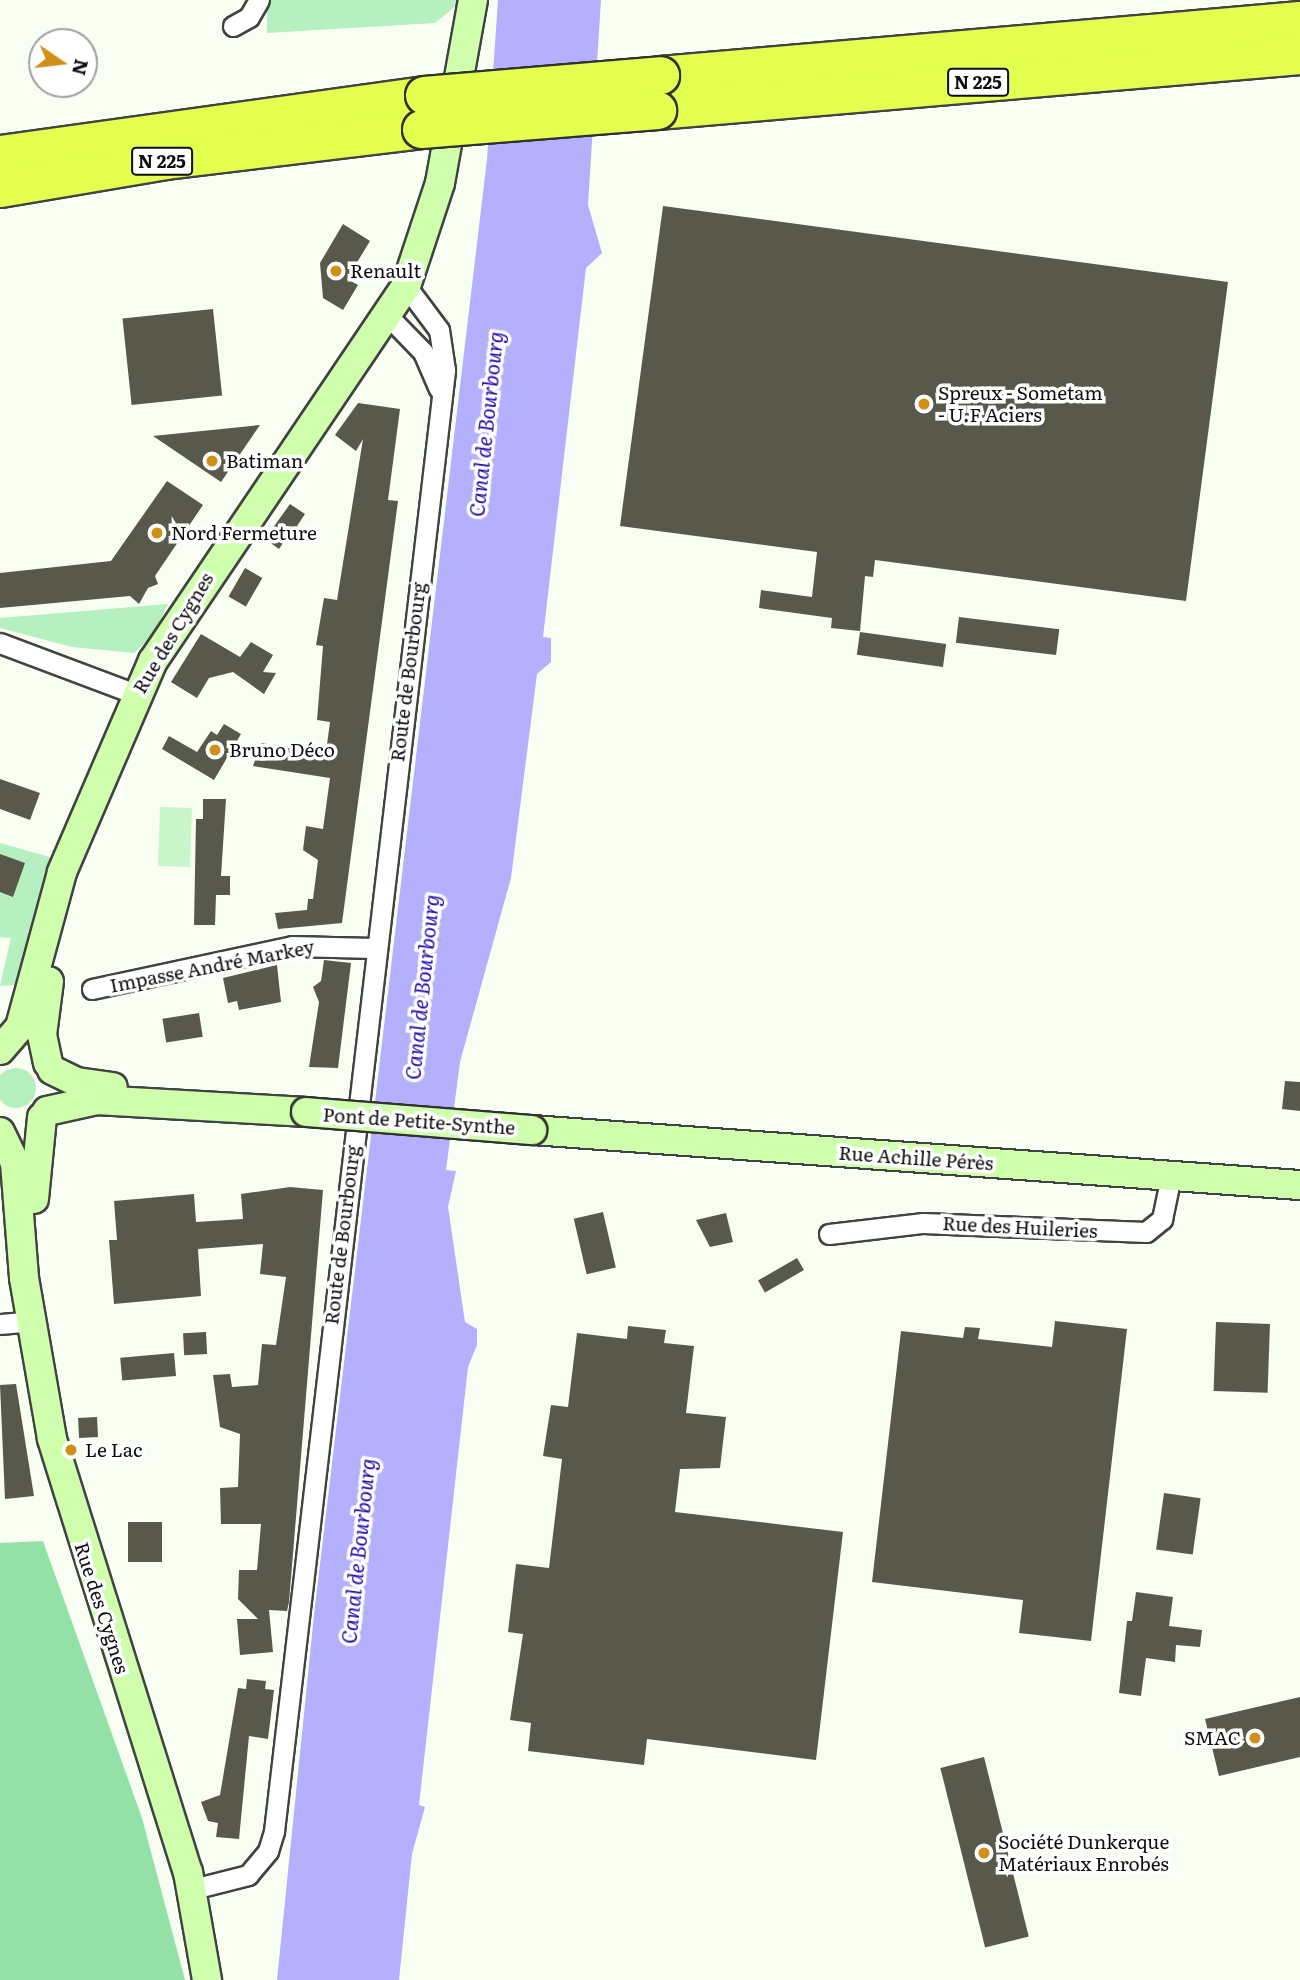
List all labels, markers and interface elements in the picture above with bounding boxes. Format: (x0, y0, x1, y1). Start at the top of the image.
north arrow (28, 28, 98, 98)
text: N (66, 56, 97, 79)
road number: N 225 (946, 68, 1010, 96)
road number: N 225 (130, 146, 194, 176)
place label: Renault (350, 260, 421, 282)
marker: Renault (328, 263, 344, 279)
water label: Canal de Bourbourg (463, 330, 507, 518)
place label: Spreux - Sometam - U.F Aciers (938, 382, 1103, 426)
marker: Spreux - Sometam - U.F Aciers (916, 396, 932, 412)
place label: Batiman (226, 450, 303, 472)
marker: Batiman (204, 453, 220, 469)
place label: Nord Fermeture (171, 522, 317, 544)
marker: Nord Fermeture (149, 525, 165, 541)
street label: Rue des Cygnes (128, 568, 218, 698)
street label: Route de Bourbourg (386, 581, 430, 763)
place label: Bruno Déco (229, 739, 335, 761)
marker: Bruno Déco (207, 742, 223, 758)
water label: Canal de Bourbourg (399, 893, 443, 1081)
street label: Impasse André Markey (108, 935, 316, 997)
street label: Pont de Petite-Synthe (322, 1103, 516, 1139)
street label: Rue Achille Pérès (838, 1141, 994, 1175)
street label: Route de Bourbourg (320, 1144, 364, 1326)
street label: Rue des Huileries (942, 1212, 1098, 1242)
place label: Le Lac (85, 1439, 142, 1461)
marker: Le Lac (63, 1442, 79, 1458)
water label: Canal de Bourbourg (335, 1457, 379, 1645)
street label: Rue des Cygnes (70, 1539, 134, 1677)
place label: SMAC (1184, 1727, 1241, 1749)
marker: SMAC (1247, 1730, 1263, 1746)
place label: Société Dunkerque Matériaux Enrobés (998, 1831, 1169, 1875)
marker: Société Dunkerque Matériaux Enrobés (976, 1845, 992, 1861)

